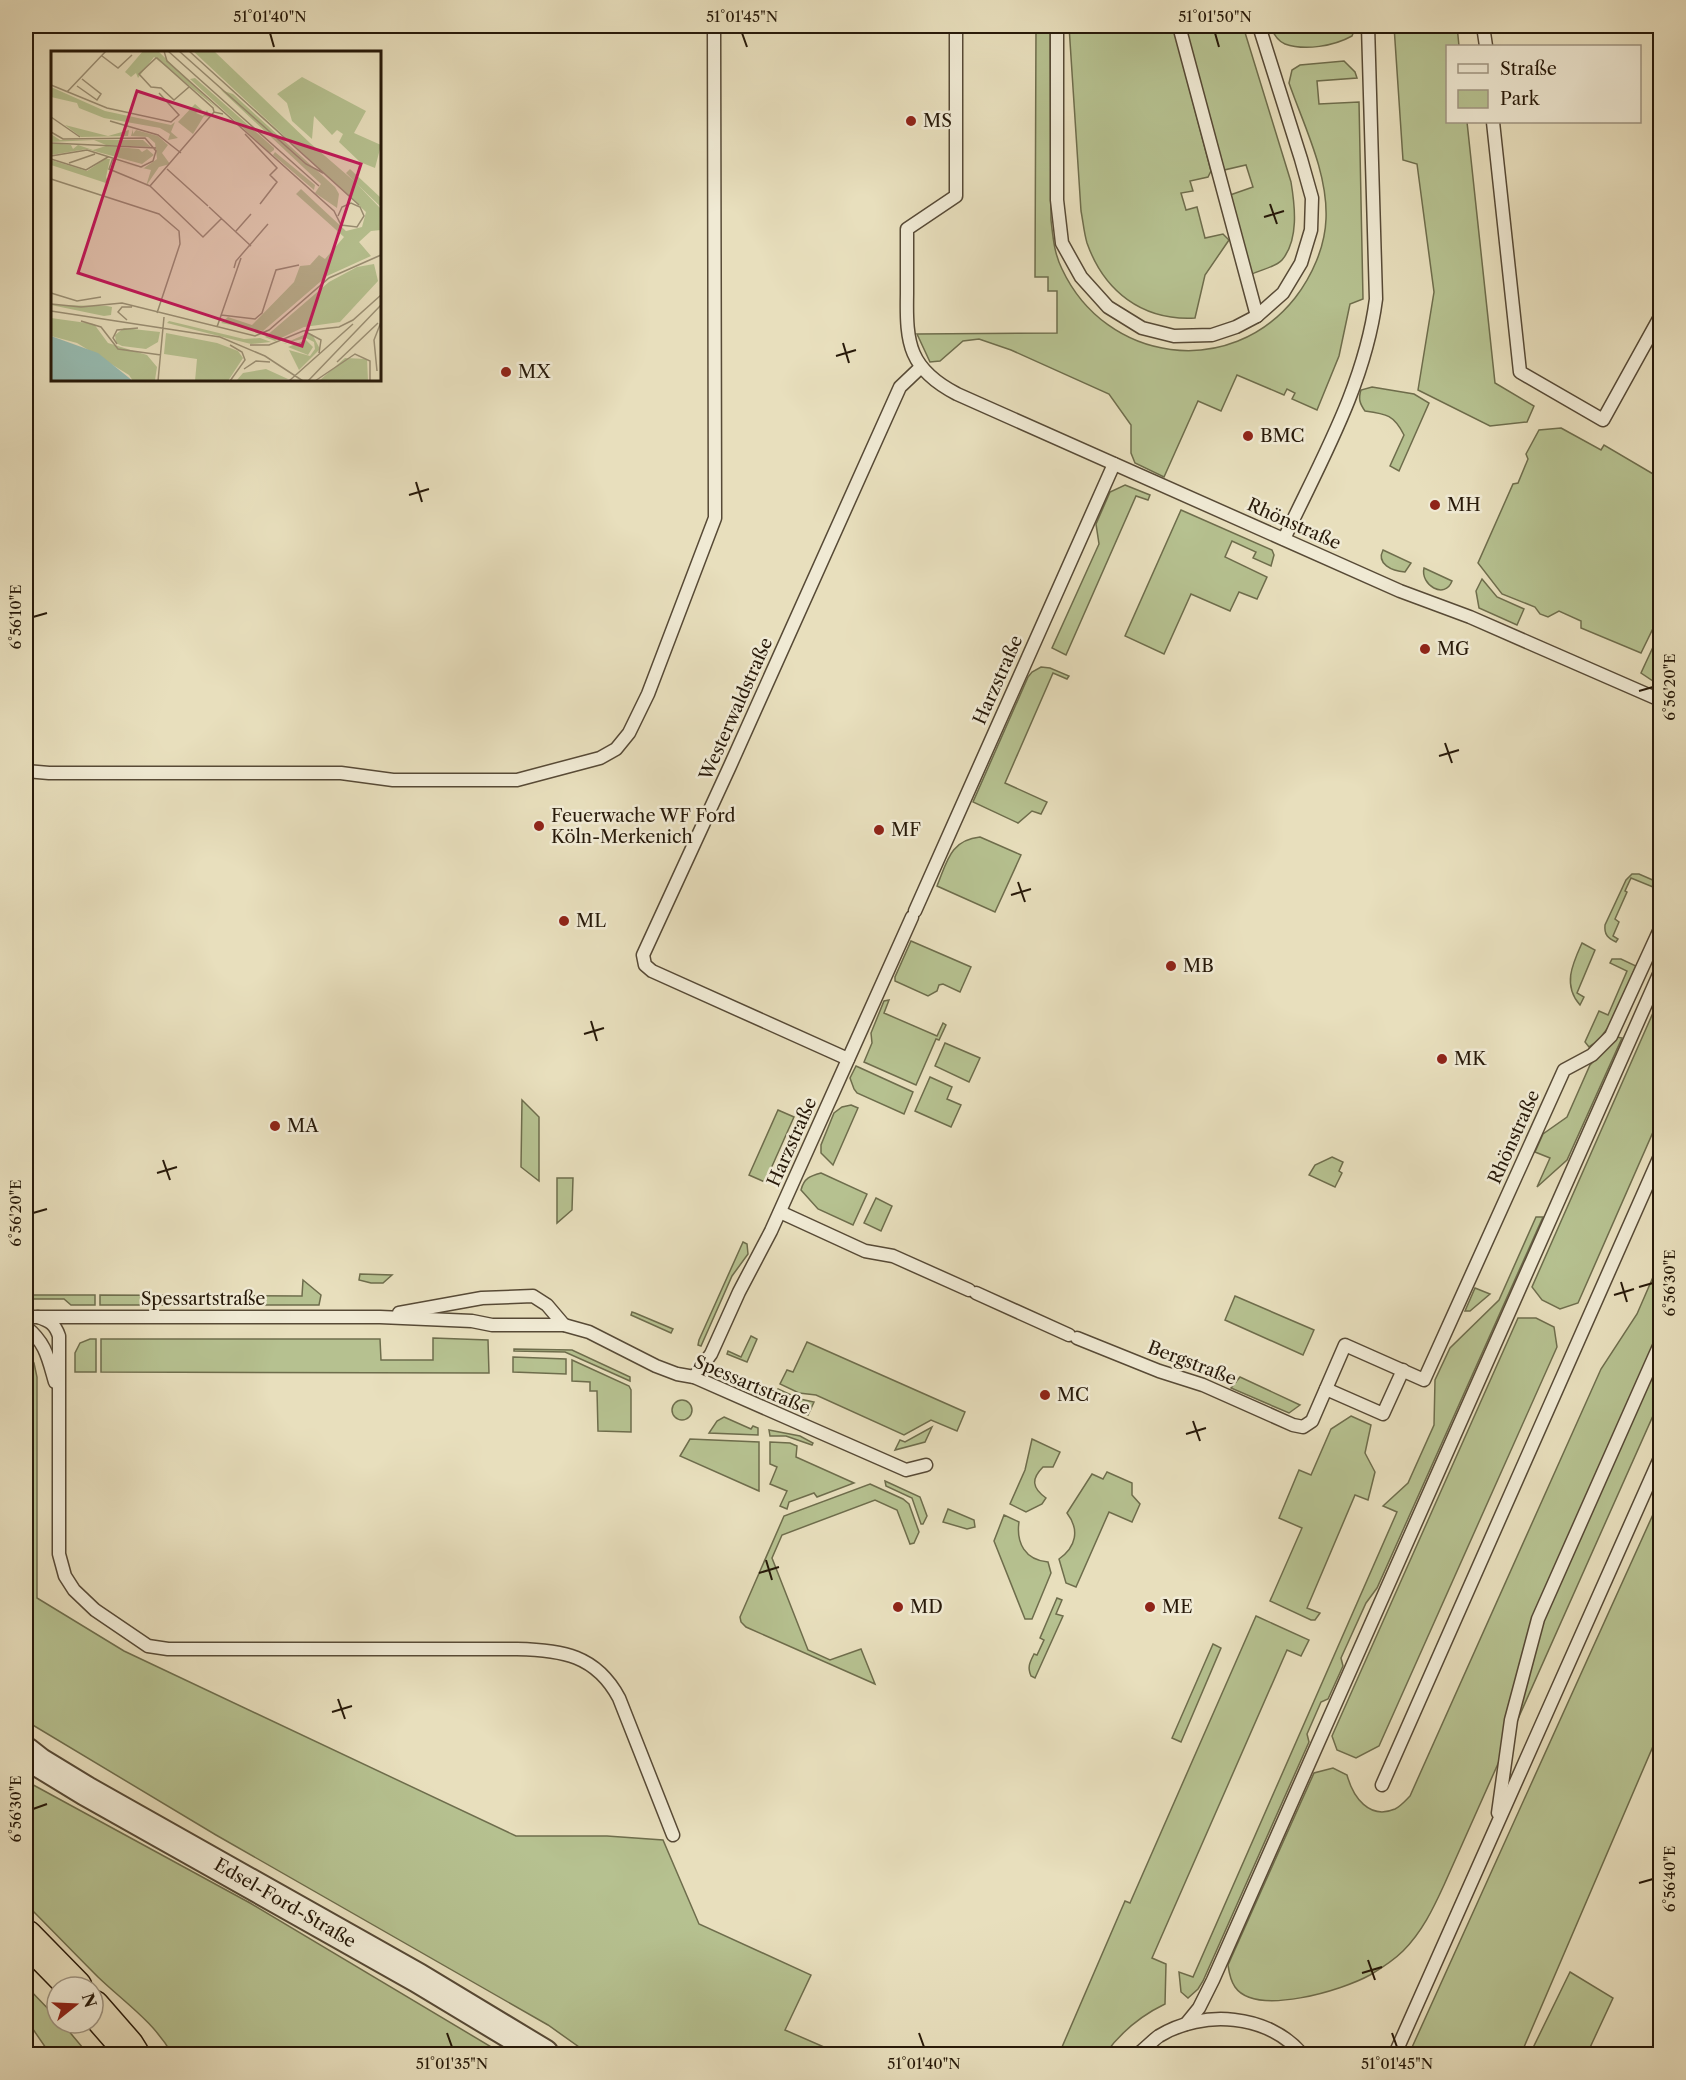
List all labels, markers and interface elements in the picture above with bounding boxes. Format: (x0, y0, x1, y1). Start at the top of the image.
text: 51°01'40"N (233, 7, 307, 26)
text: 51°01'45"N (706, 7, 778, 26)
text: 51°01'50"N (1178, 7, 1252, 26)
legend (1446, 45, 1641, 123)
inset map (51, 51, 381, 381)
text: Straße (1500, 58, 1557, 80)
text: Park (1500, 88, 1541, 110)
place label: MS (923, 110, 952, 132)
marker: MS (904, 114, 918, 128)
place label: MX (518, 361, 551, 383)
marker: MX (499, 365, 513, 379)
place label: BMC (1260, 425, 1304, 447)
marker: BMC (1241, 429, 1255, 443)
street label: Rhönstraße (1244, 494, 1344, 554)
place label: MH (1447, 494, 1481, 516)
marker: MH (1428, 498, 1442, 512)
text: 6°56'10"E (6, 584, 25, 650)
street label: Harzstraße (969, 632, 1027, 728)
street label: Westerwaldstraße (694, 634, 777, 785)
place label: MG (1437, 638, 1470, 660)
marker: MG (1418, 642, 1432, 656)
text: 6°56'20"E (1660, 653, 1679, 721)
place label: Feuerwache WF Ford Köln-Merkenich (551, 805, 735, 848)
marker: Feuerwache WF Ford Köln-Merkenich (532, 819, 546, 833)
place label: MF (891, 819, 921, 841)
marker: MF (872, 823, 886, 837)
place label: ML (576, 910, 606, 932)
marker: ML (557, 914, 571, 928)
place label: MB (1183, 955, 1214, 977)
marker: MB (1164, 959, 1178, 973)
place label: MK (1454, 1048, 1487, 1070)
marker: MK (1435, 1052, 1449, 1066)
street label: Rhönstraße (1484, 1087, 1544, 1187)
street label: Harzstraße (763, 1094, 821, 1190)
place label: MA (287, 1115, 319, 1137)
marker: MA (268, 1119, 282, 1133)
text: 6°56'20"E (6, 1179, 25, 1247)
text: 6°56'30"E (1660, 1249, 1679, 1317)
street label: Spessartstraße (141, 1288, 265, 1310)
street label: Bergstraße (1144, 1336, 1240, 1390)
street label: Spessartstraße (690, 1351, 814, 1419)
place label: MC (1057, 1384, 1089, 1406)
marker: MC (1038, 1388, 1052, 1402)
place label: MD (910, 1596, 943, 1618)
place label: ME (1162, 1596, 1193, 1618)
marker: MD (891, 1600, 905, 1614)
marker: ME (1143, 1600, 1157, 1614)
text: 6°56'30"E (6, 1775, 25, 1843)
text: 6°56'40"E (1660, 1846, 1679, 1912)
street label: Edsel-Ford-Straße (210, 1853, 360, 1953)
north arrow (45, 1975, 105, 2035)
text: N (78, 1991, 101, 2010)
text: 51°01'35"N (416, 2054, 488, 2073)
text: 51°01'40"N (887, 2054, 961, 2073)
text: 51°01'45"N (1361, 2054, 1433, 2073)

